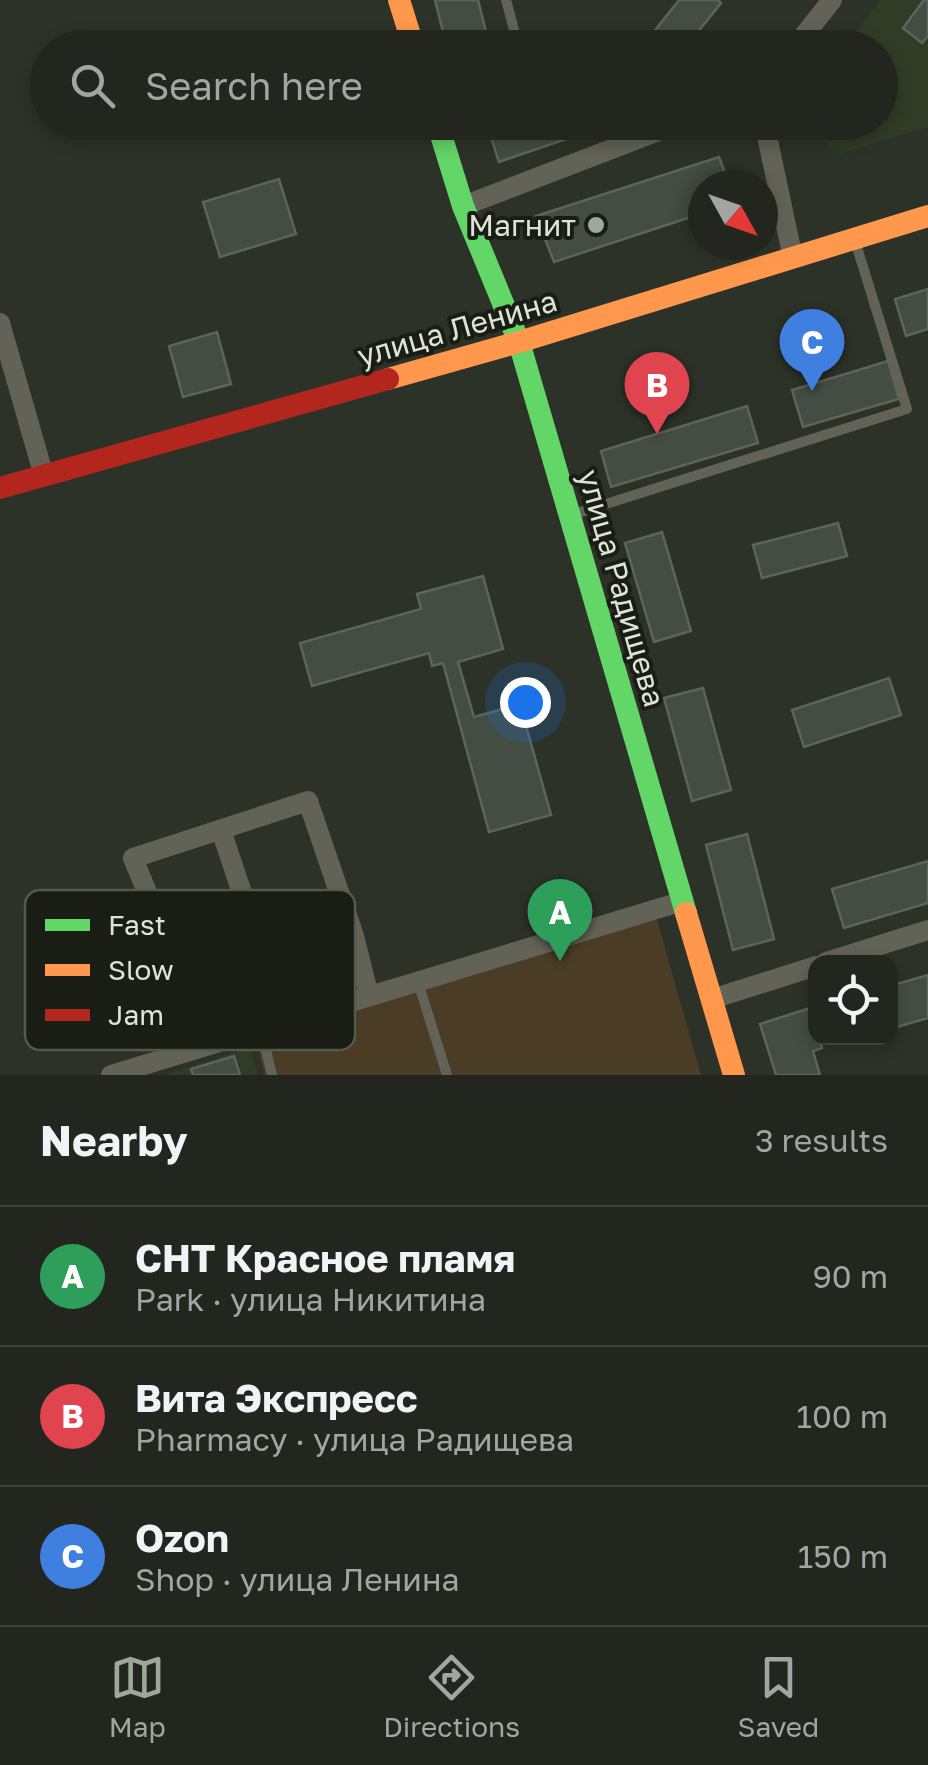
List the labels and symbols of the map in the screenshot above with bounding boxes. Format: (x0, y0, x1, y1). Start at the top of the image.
north arrow (688, 170, 778, 260)
place label: Магнит (468, 207, 576, 243)
marker: Магнит (585, 214, 607, 236)
street label: улица Ленина (353, 282, 561, 374)
pin: C (780, 308, 844, 391)
pin: B (624, 352, 690, 434)
street label: улица Радищева (571, 465, 673, 711)
your location (500, 677, 551, 728)
pin: A (528, 878, 592, 961)
legend (25, 890, 355, 1050)
text: Fast (108, 908, 166, 941)
text: Slow (108, 953, 174, 986)
text: Jam (108, 998, 164, 1031)

